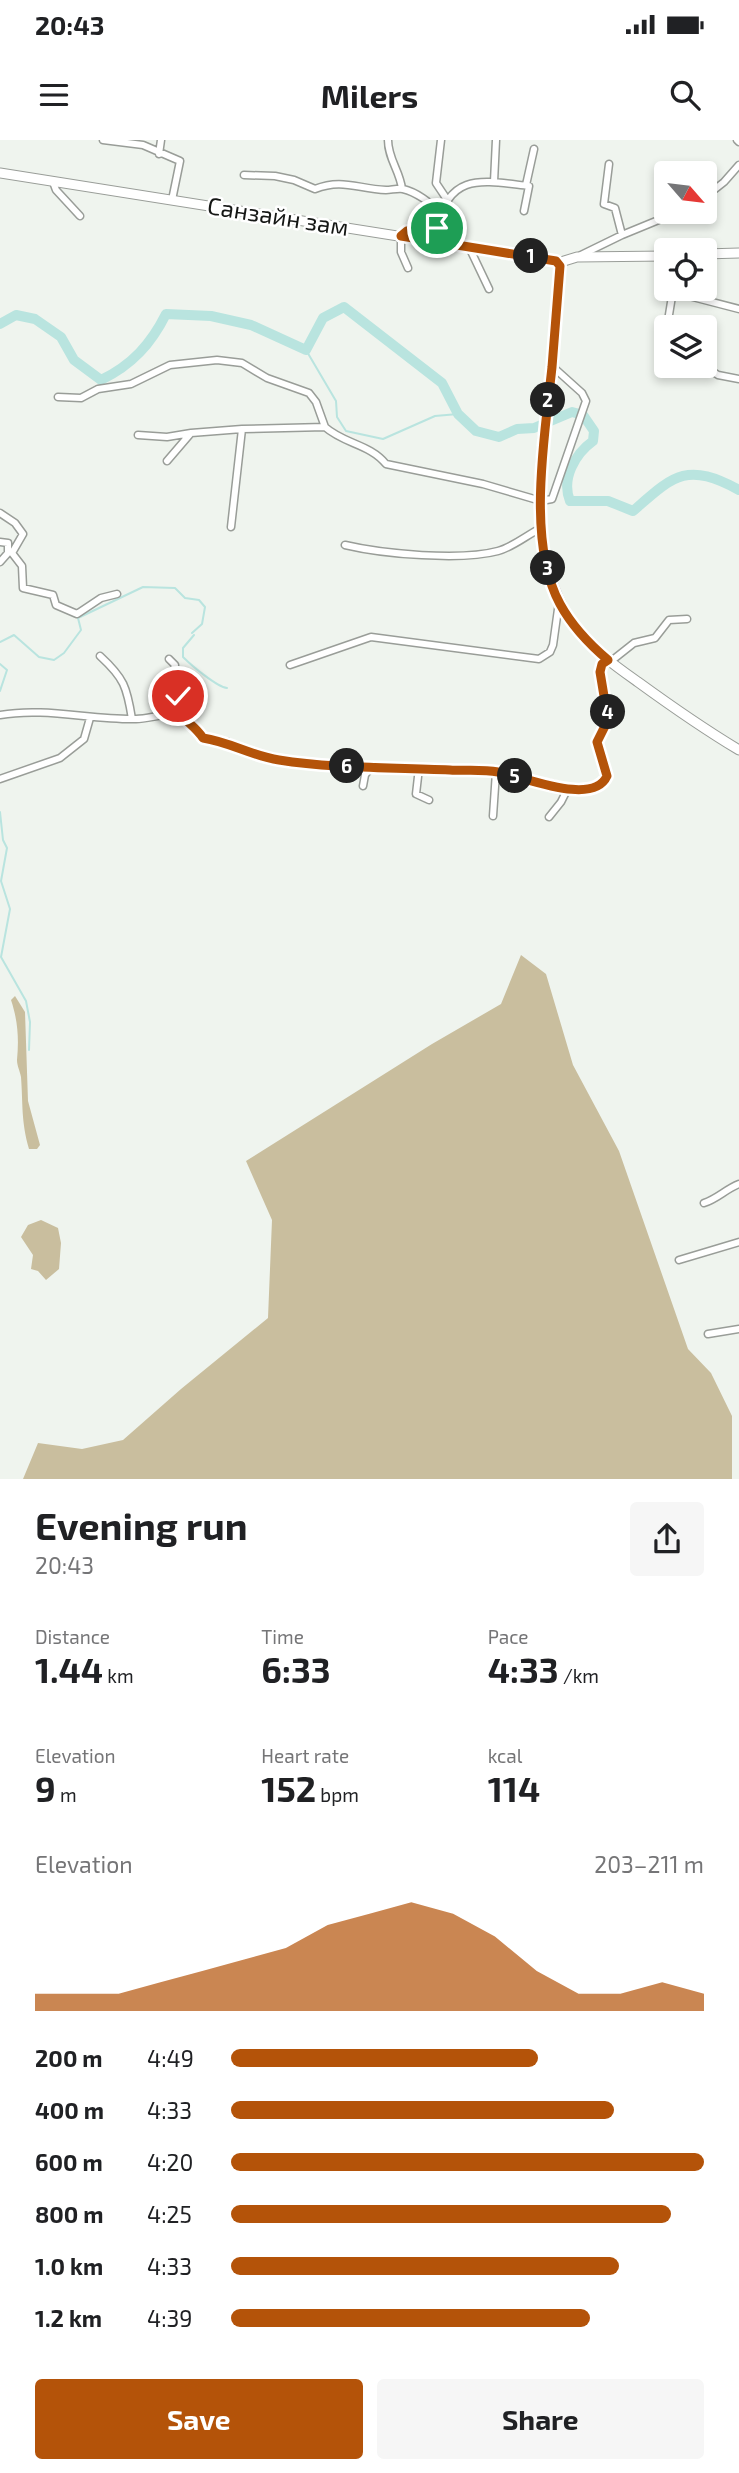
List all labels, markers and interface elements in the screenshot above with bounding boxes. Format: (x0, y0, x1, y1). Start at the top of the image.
text: 20:43 (35, 9, 105, 40)
icon: menu (35, 76, 73, 114)
text: Milers (321, 76, 418, 114)
icon: search (666, 76, 704, 114)
north arrow (654, 161, 718, 224)
map controls (654, 161, 717, 378)
street label: Санзайн зам (206, 190, 351, 241)
pin (407, 198, 467, 258)
icon: arrive (418, 209, 456, 247)
button: locate (654, 238, 717, 301)
pin: 1 (514, 239, 548, 274)
text: 1 (526, 244, 535, 267)
button: layers (654, 315, 717, 378)
pin: 2 (530, 383, 566, 418)
text: 2 (542, 388, 553, 411)
pin: 3 (530, 550, 566, 586)
text: 3 (542, 556, 553, 579)
pin (148, 666, 208, 726)
icon: check (159, 677, 197, 715)
pin: 4 (590, 694, 626, 730)
text: 4 (601, 700, 614, 723)
pin: 6 (330, 748, 364, 784)
text: 6 (341, 754, 352, 777)
pin: 5 (498, 758, 532, 794)
text: 5 (509, 764, 520, 787)
text: Evening run (35, 1502, 248, 1548)
button: share (630, 1502, 704, 1576)
text: 20:43 (35, 1551, 94, 1579)
text: Distance (35, 1625, 110, 1648)
text: Time (261, 1625, 304, 1648)
text: Pace (488, 1625, 529, 1648)
text: 1.44 (35, 1648, 103, 1690)
text: 6:33 (261, 1648, 331, 1690)
text: 4:33 (488, 1648, 559, 1690)
text: km (103, 1664, 134, 1687)
text: /km (559, 1664, 599, 1687)
text: Elevation (35, 1744, 116, 1767)
text: Heart rate (261, 1744, 349, 1767)
text: kcal (488, 1744, 522, 1767)
text: 9 (35, 1767, 56, 1809)
text: 152 (261, 1767, 316, 1809)
text: 114 (488, 1767, 540, 1809)
text: m (56, 1783, 77, 1806)
text: bpm (316, 1783, 359, 1806)
text: Elevation (35, 1850, 133, 1878)
text: 203–211 m (594, 1850, 704, 1878)
text: 200 m (35, 2044, 103, 2072)
text: 4:49 (147, 2044, 194, 2072)
text: 400 m (35, 2096, 104, 2124)
text: 4:33 (147, 2096, 192, 2124)
text: 600 m (35, 2148, 103, 2176)
text: 4:20 (147, 2148, 193, 2176)
text: 800 m (35, 2200, 104, 2228)
text: 4:25 (147, 2200, 192, 2228)
text: 1.0 km (35, 2252, 103, 2280)
text: 4:33 (147, 2252, 192, 2280)
text: 1.2 km (35, 2304, 102, 2332)
text: 4:39 (147, 2304, 193, 2332)
button: Save (35, 2379, 363, 2459)
button: Share (377, 2379, 704, 2459)

